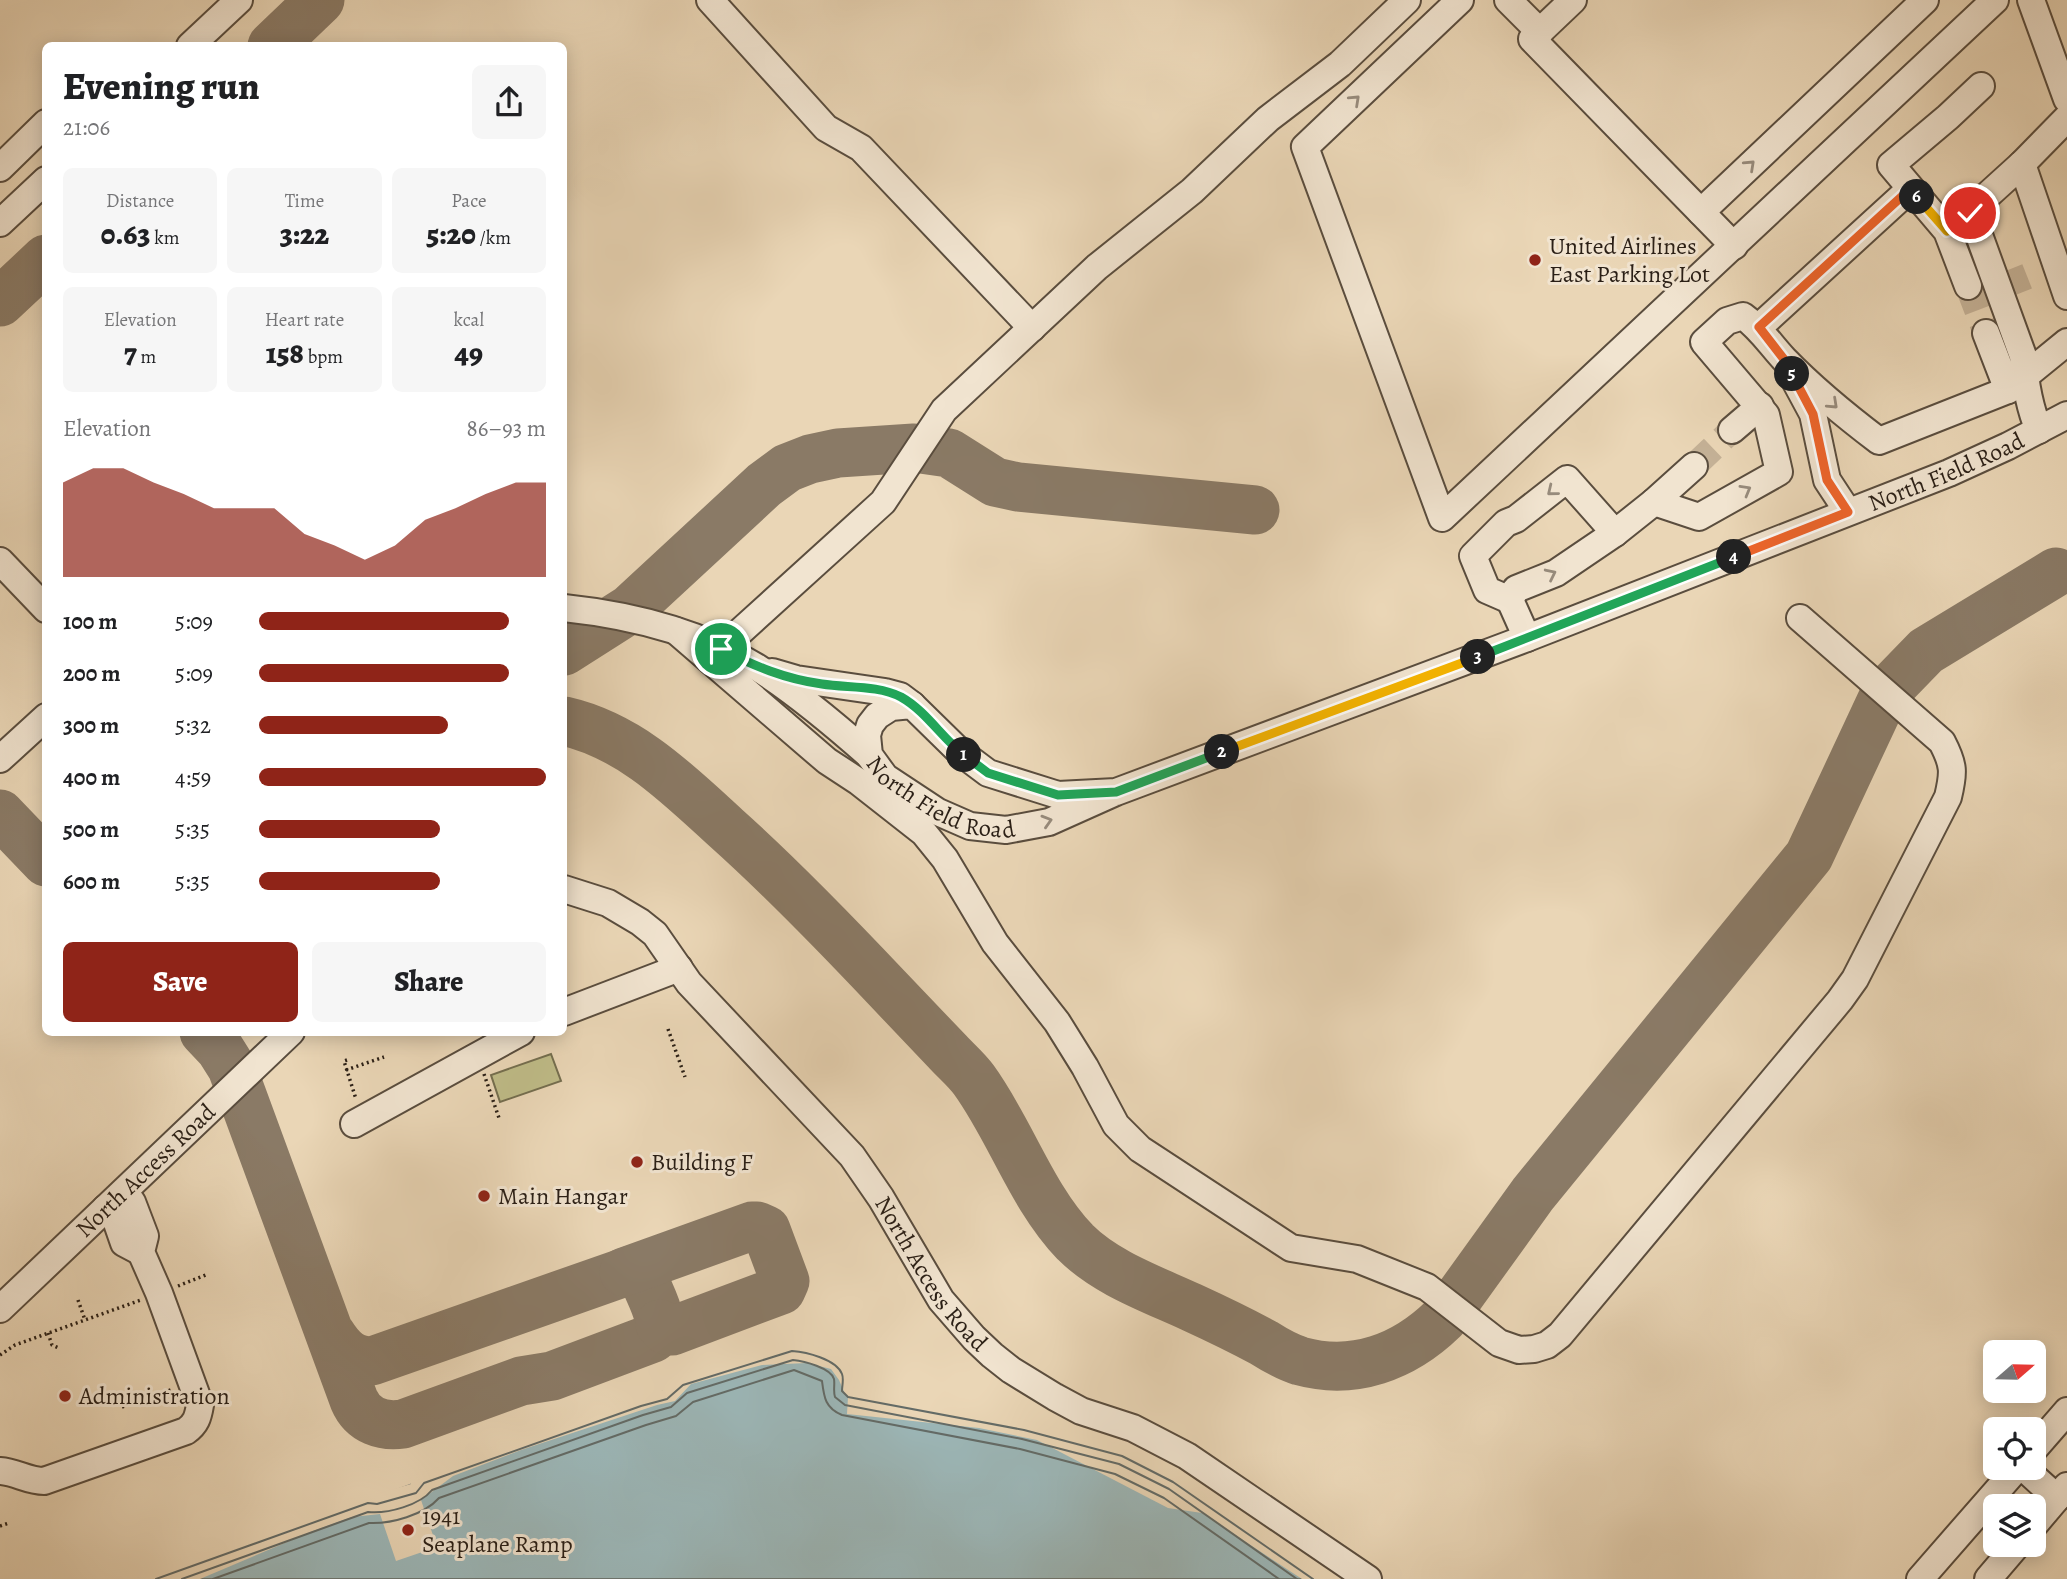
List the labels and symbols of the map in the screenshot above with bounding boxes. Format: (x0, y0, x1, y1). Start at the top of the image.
one-way arrow (1347, 96, 1360, 109)
one-way arrow (1742, 161, 1755, 174)
pin: 6 (1899, 180, 1934, 214)
pin (1940, 183, 2000, 243)
place label: United Airlines East Parking Lot (1549, 230, 1710, 290)
marker: United Airlines East Parking Lot (1527, 252, 1543, 268)
pin: 5 (1774, 356, 1810, 392)
one-way arrow (1825, 396, 1838, 409)
street label: North Field Road (1864, 424, 2030, 519)
one-way arrow (1547, 483, 1560, 495)
one-way arrow (1739, 485, 1752, 498)
pin: 4 (1716, 540, 1752, 574)
one-way arrow (1544, 568, 1556, 582)
pin (691, 619, 751, 679)
pin: 3 (1460, 640, 1496, 674)
pin: 2 (1204, 734, 1240, 770)
pin: 1 (946, 738, 982, 772)
street label: North Field Road (859, 749, 1018, 846)
one-way arrow (1041, 814, 1053, 829)
street label: North Access Road (69, 1096, 222, 1245)
place label: Building F (651, 1146, 753, 1178)
marker: Building F (629, 1154, 645, 1170)
place label: Main Hangar (498, 1180, 628, 1212)
marker: Main Hangar (476, 1188, 492, 1204)
street label: North Access Road (867, 1190, 995, 1359)
north arrow (1983, 1340, 2046, 1404)
place label: Administration (78, 1380, 230, 1412)
marker: Administration (57, 1388, 73, 1404)
place label: 1941 Seaplane Ramp (422, 1500, 573, 1560)
marker: 1941 Seaplane Ramp (400, 1522, 416, 1538)

